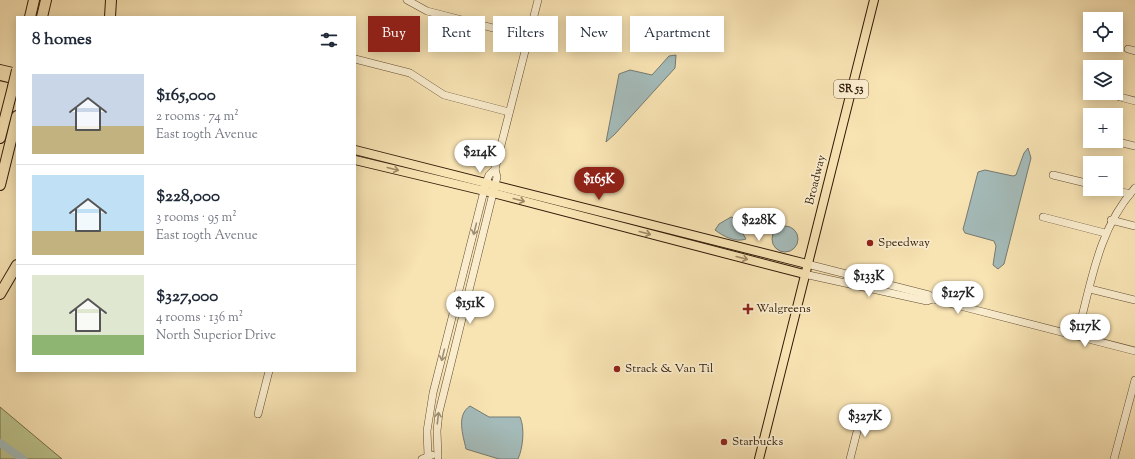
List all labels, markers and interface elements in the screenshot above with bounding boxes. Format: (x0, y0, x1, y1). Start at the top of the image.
map controls (1083, 12, 1123, 196)
button: locate (1083, 12, 1123, 52)
chip: Buy (368, 16, 420, 52)
chip: Rent (428, 16, 485, 52)
chip: Filters (493, 16, 558, 52)
chip: New (566, 16, 622, 52)
chip: Apartment (630, 16, 724, 52)
text: 8 homes (32, 28, 92, 52)
icon: filters (318, 29, 340, 51)
button: layers (1083, 60, 1123, 100)
road number: SR 53 (834, 80, 868, 98)
text: $165,000 (156, 84, 216, 108)
icon: home (64, 90, 112, 138)
text: 2 rooms · 74 m² (156, 108, 239, 126)
button: + (1083, 108, 1123, 148)
text: East 109th Avenue (156, 126, 258, 144)
pin: $214K (452, 140, 508, 174)
text: $214K (463, 144, 497, 162)
street label: Broadway (801, 153, 831, 207)
button: − (1083, 156, 1123, 196)
one-way arrow (386, 166, 399, 173)
pin: $165K (571, 167, 627, 201)
text: $165K (583, 171, 615, 189)
text: $228,000 (156, 185, 220, 209)
icon: home (64, 191, 112, 239)
one-way arrow (512, 197, 525, 204)
pin: $228K (731, 208, 787, 242)
text: 3 rooms · 95 m² (156, 209, 237, 227)
text: $228K (741, 212, 777, 230)
one-way arrow (471, 222, 478, 235)
text: East 109th Avenue (156, 227, 258, 245)
one-way arrow (638, 230, 651, 238)
place label: Speedway (878, 234, 930, 252)
marker: Speedway (865, 238, 875, 248)
one-way arrow (735, 255, 748, 263)
pin: $133K (841, 264, 897, 298)
text: $133K (853, 268, 885, 286)
pin: $127K (930, 281, 986, 315)
text: $327,000 (156, 285, 218, 309)
text: $127K (941, 285, 975, 303)
icon: home (64, 291, 112, 339)
pin: $151K (442, 291, 498, 325)
text: $151K (455, 295, 485, 313)
place label: Walgreens (756, 300, 811, 318)
marker: Walgreens (743, 304, 753, 314)
text: 4 rooms · 136 m² (156, 309, 243, 327)
pin: $117K (1057, 314, 1113, 348)
text: $117K (1069, 318, 1101, 336)
text: North Superior Drive (156, 327, 276, 345)
one-way arrow (438, 348, 446, 361)
place label: Strack & Van Til (625, 360, 714, 378)
marker: Strack & Van Til (612, 364, 622, 374)
pin: $327K (837, 404, 893, 438)
text: $327K (848, 408, 882, 426)
one-way arrow (435, 412, 442, 425)
place label: Starbucks (732, 433, 783, 451)
marker: Starbucks (719, 437, 729, 447)

